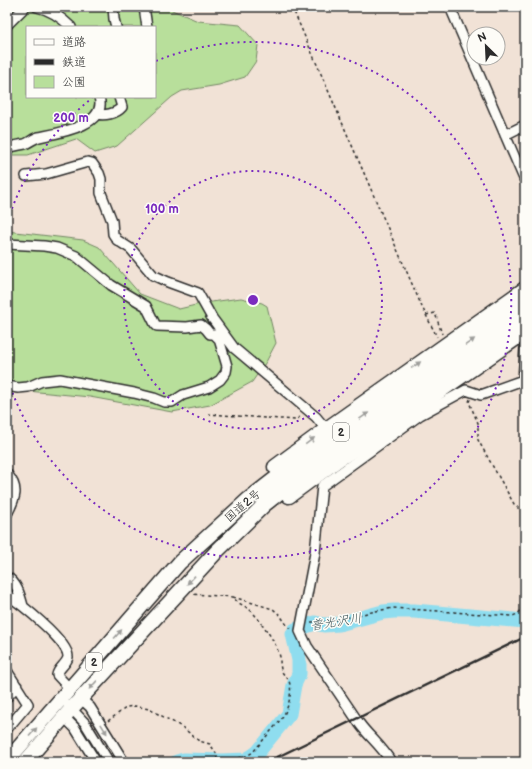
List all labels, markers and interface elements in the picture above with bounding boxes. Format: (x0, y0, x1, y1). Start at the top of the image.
legend (26, 26, 156, 98)
north arrow (466, 26, 506, 66)
text: N (476, 30, 489, 45)
text: 道路 (62, 35, 86, 50)
text: 鉄道 (62, 55, 86, 70)
text: 公園 (62, 75, 86, 90)
text: 200 m (53, 111, 89, 126)
text: 100 m (145, 202, 179, 217)
centre of rings (246, 293, 260, 307)
one-way arrow (465, 338, 476, 346)
one-way arrow (411, 361, 421, 369)
one-way arrow (358, 412, 369, 420)
road number: 2 (333, 423, 349, 441)
one-way arrow (305, 437, 316, 445)
street label: 国道2号 (222, 486, 264, 526)
one-way arrow (187, 575, 196, 584)
water label: 普光沢川 (309, 610, 363, 634)
one-way arrow (114, 628, 123, 639)
road number: 2 (86, 653, 102, 671)
one-way arrow (89, 680, 98, 691)
one-way arrow (101, 723, 108, 735)
one-way arrow (28, 727, 37, 736)

